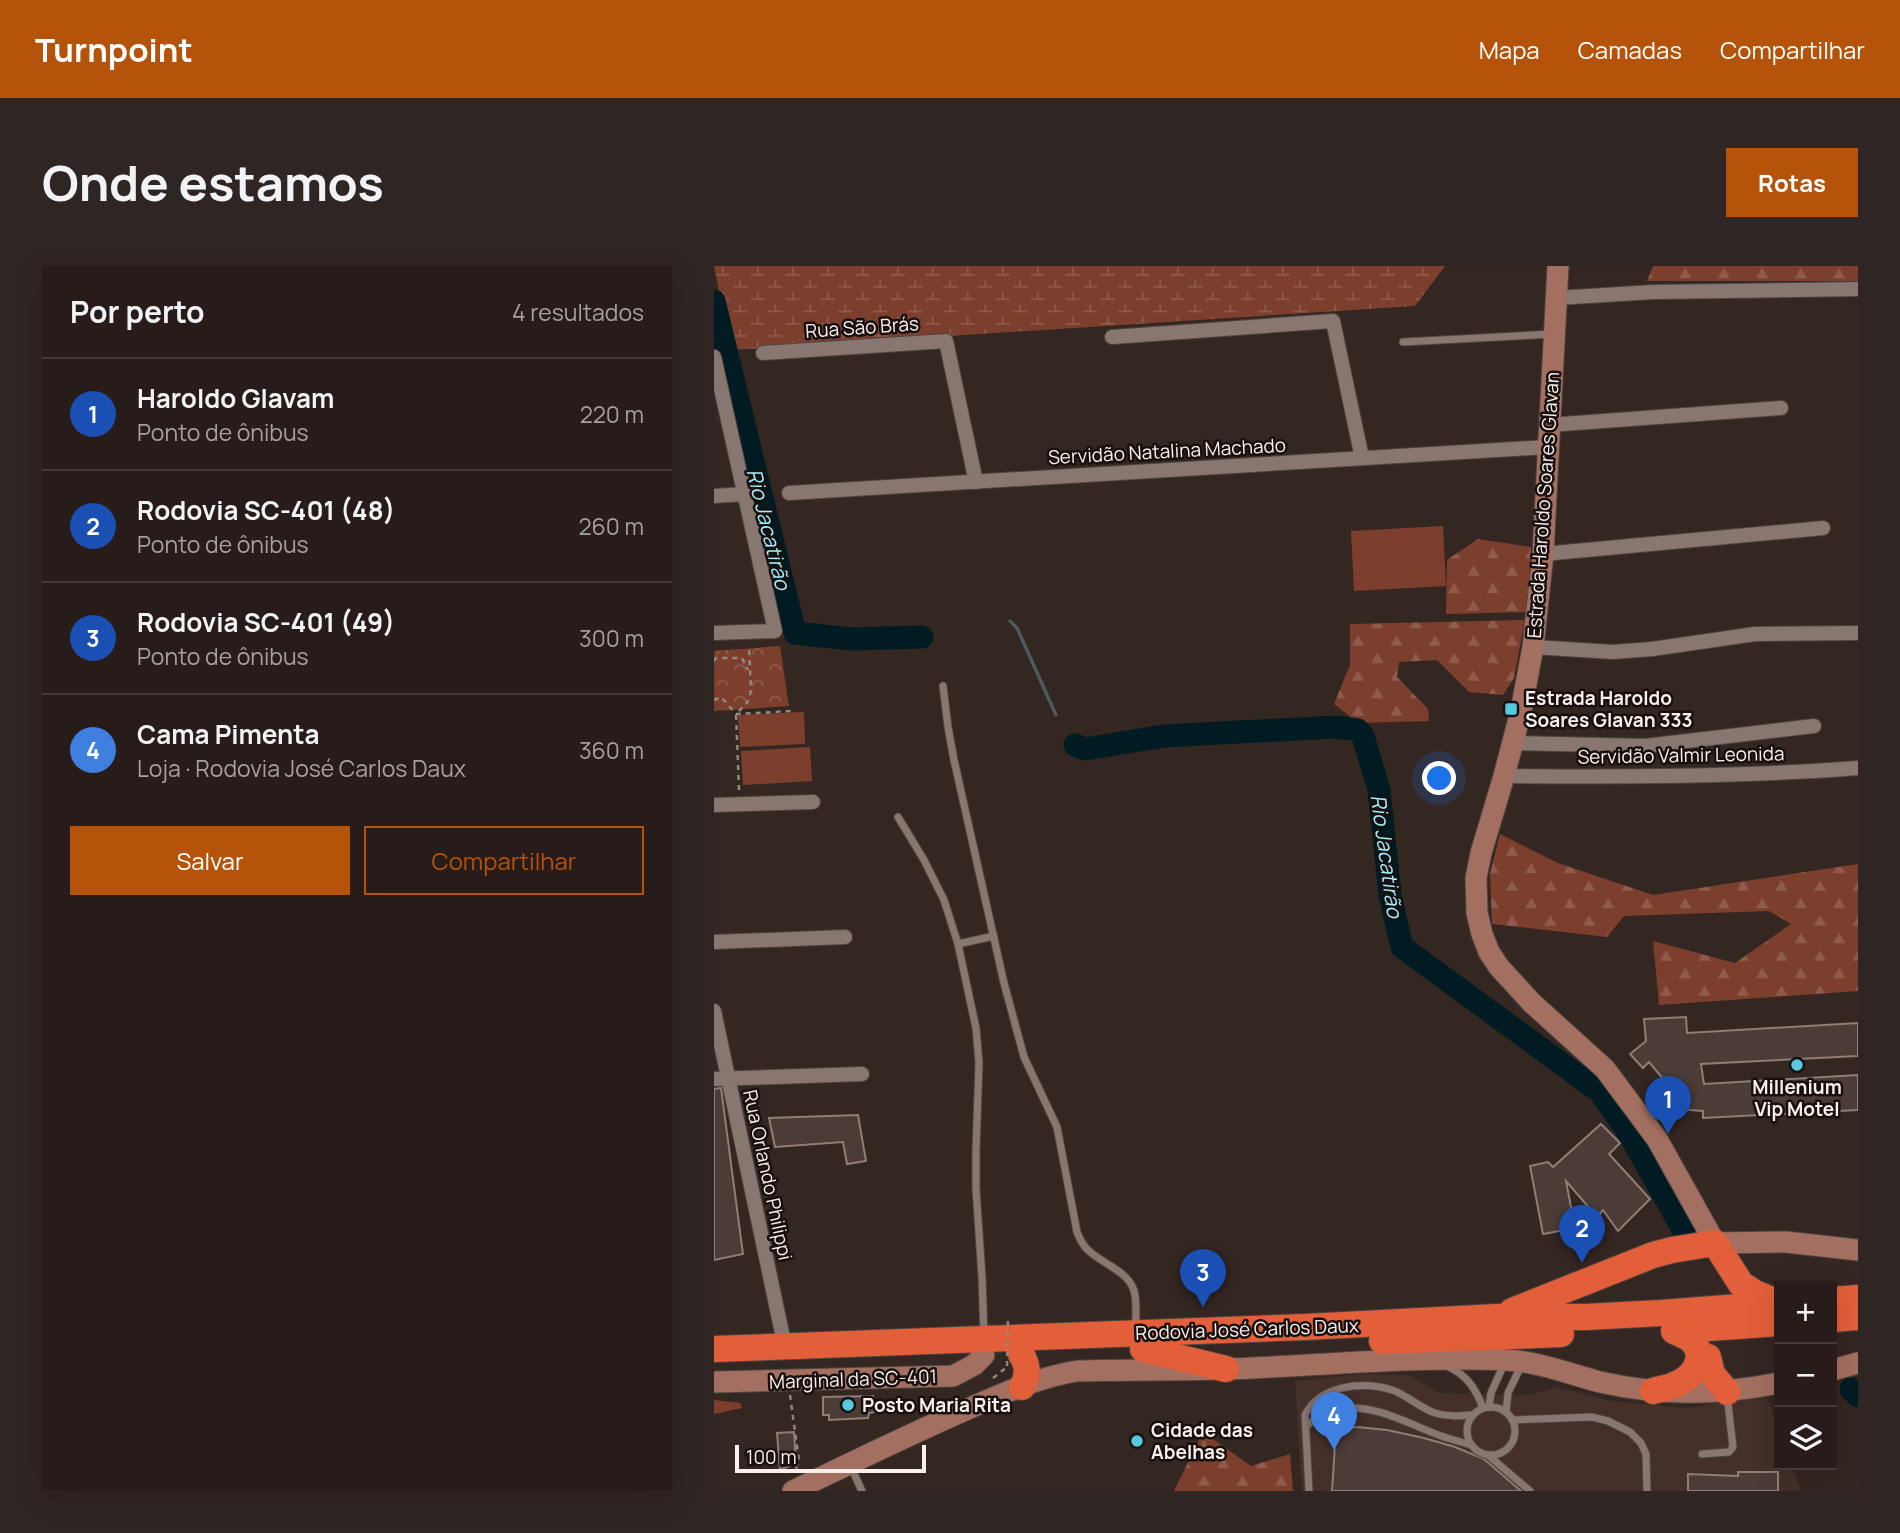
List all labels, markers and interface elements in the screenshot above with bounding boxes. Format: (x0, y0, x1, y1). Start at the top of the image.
text: Turnpoint (35, 27, 193, 72)
text: Mapa (1479, 33, 1540, 66)
text: Camadas (1578, 33, 1682, 66)
text: Compartilhar (1720, 33, 1865, 66)
button: Rotas (1726, 148, 1858, 217)
text: Onde estamos (42, 149, 384, 216)
text: Por perto (70, 291, 205, 332)
text: 4 resultados (512, 296, 644, 328)
street label: Rua São Brás (804, 310, 920, 344)
street label: Estrada Haroldo Soares Glavan (1521, 371, 1565, 639)
text: Haroldo Glavam (137, 380, 334, 416)
text: 1 (88, 398, 98, 430)
text: 220 m (580, 398, 644, 430)
text: Ponto de ônibus (137, 416, 309, 448)
street label: Servidão Natalina Machado (1047, 432, 1287, 470)
water label: Rio Jacatirão (740, 465, 798, 594)
text: Rodovia SC-401 (48) (137, 492, 395, 528)
text: 2 (86, 510, 100, 542)
text: 260 m (578, 510, 644, 542)
text: Ponto de ônibus (137, 528, 309, 560)
text: Rodovia SC-401 (49) (137, 604, 395, 640)
text: 3 (86, 622, 100, 654)
text: 300 m (579, 622, 644, 654)
text: Ponto de ônibus (137, 640, 309, 672)
place label: Estrada Haroldo Soares Glavan 333 (1525, 685, 1693, 733)
marker: Estrada Haroldo Soares Glavan 333 (1503, 701, 1519, 717)
text: Cama Pimenta (137, 716, 320, 752)
text: 4 (86, 734, 100, 766)
text: 360 m (579, 734, 644, 766)
street label: Servidão Valmir Leonida (1577, 740, 1785, 770)
text: Loja · Rodovia José Carlos Daux (137, 752, 466, 784)
your location (1422, 761, 1456, 795)
water label: Rio Jacatirão (1365, 793, 1410, 921)
button: Salvar (70, 826, 350, 895)
button: Compartilhar (364, 826, 644, 895)
marker: Millenium Vip Motel (1789, 1057, 1805, 1073)
place label: Millenium Vip Motel (1752, 1074, 1842, 1122)
pin: 1 (1645, 1076, 1691, 1134)
street label: Rua Orlando Philippi (737, 1087, 799, 1263)
pin: 2 (1559, 1205, 1605, 1263)
pin: 3 (1180, 1249, 1226, 1307)
map controls (1774, 1281, 1837, 1470)
button: + (1774, 1281, 1837, 1344)
street label: Rodovia José Carlos Daux (1135, 1312, 1359, 1346)
button: − (1774, 1344, 1837, 1407)
street label: Marginal da SC-401 (769, 1363, 937, 1395)
place label: Posto Maria Rita (862, 1392, 1011, 1418)
pin: 4 (1311, 1392, 1357, 1450)
marker: Posto Maria Rita (840, 1397, 856, 1413)
button: layers (1774, 1407, 1837, 1470)
place label: Cidade das Abelhas (1151, 1417, 1253, 1465)
marker: Cidade das Abelhas (1129, 1433, 1145, 1449)
scale bar (735, 1442, 926, 1474)
text: 100 m (746, 1444, 797, 1470)

